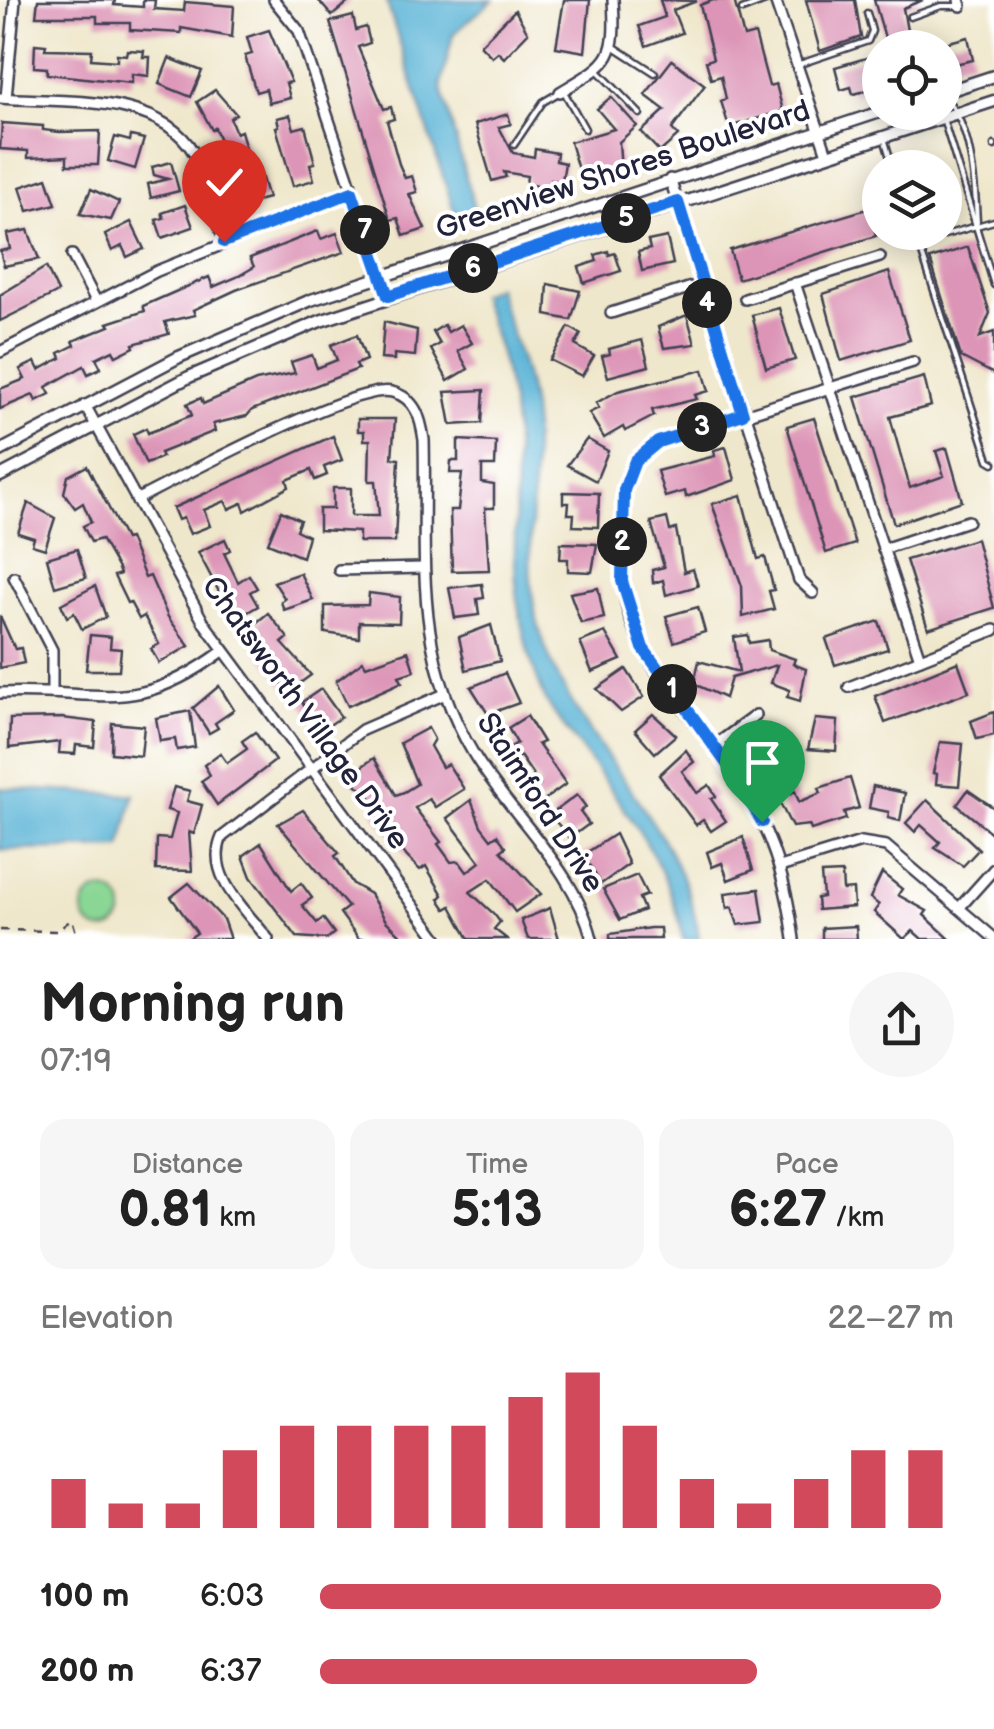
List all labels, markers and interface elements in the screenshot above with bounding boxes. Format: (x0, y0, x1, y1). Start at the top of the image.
map controls (862, 30, 962, 250)
button: locate (862, 30, 962, 130)
street label: Greenview Shores Boulevard (431, 92, 815, 248)
pin (182, 140, 267, 243)
button: layers (862, 150, 962, 250)
icon: check (197, 155, 252, 210)
pin: 5 (601, 193, 651, 243)
text: 5 (618, 201, 634, 234)
pin: 7 (340, 205, 390, 255)
text: 7 (357, 213, 373, 246)
pin: 6 (448, 243, 498, 293)
text: 6 (465, 251, 481, 284)
pin: 4 (682, 278, 732, 328)
text: 4 (699, 286, 715, 319)
pin: 3 (677, 402, 727, 452)
text: 3 (694, 410, 710, 443)
pin: 2 (597, 517, 647, 567)
text: 2 (614, 525, 630, 558)
street label: Chatsworth Village Drive (194, 569, 416, 857)
pin: 1 (647, 664, 697, 714)
text: 1 (666, 672, 678, 705)
street label: Staimford Drive (469, 706, 611, 900)
pin (720, 720, 805, 823)
icon: arrive (735, 735, 790, 790)
text: Morning run (40, 971, 345, 1038)
button: share (849, 972, 954, 1077)
text: 07:19 (40, 1042, 112, 1081)
text: Distance (131, 1148, 243, 1181)
text: Time (466, 1148, 528, 1181)
text: Pace (775, 1148, 839, 1181)
text: 0.81 (118, 1181, 212, 1241)
text: 5:13 (451, 1181, 543, 1241)
text: 6:27 (729, 1181, 827, 1241)
text: km (212, 1201, 256, 1234)
text: /km (827, 1201, 884, 1234)
text: Elevation (40, 1299, 173, 1338)
text: 22–27 m (827, 1299, 954, 1338)
text: 100 m (40, 1577, 129, 1616)
text: 6:03 (200, 1577, 265, 1616)
text: 200 m (40, 1652, 134, 1691)
text: 6:37 (200, 1652, 261, 1691)

